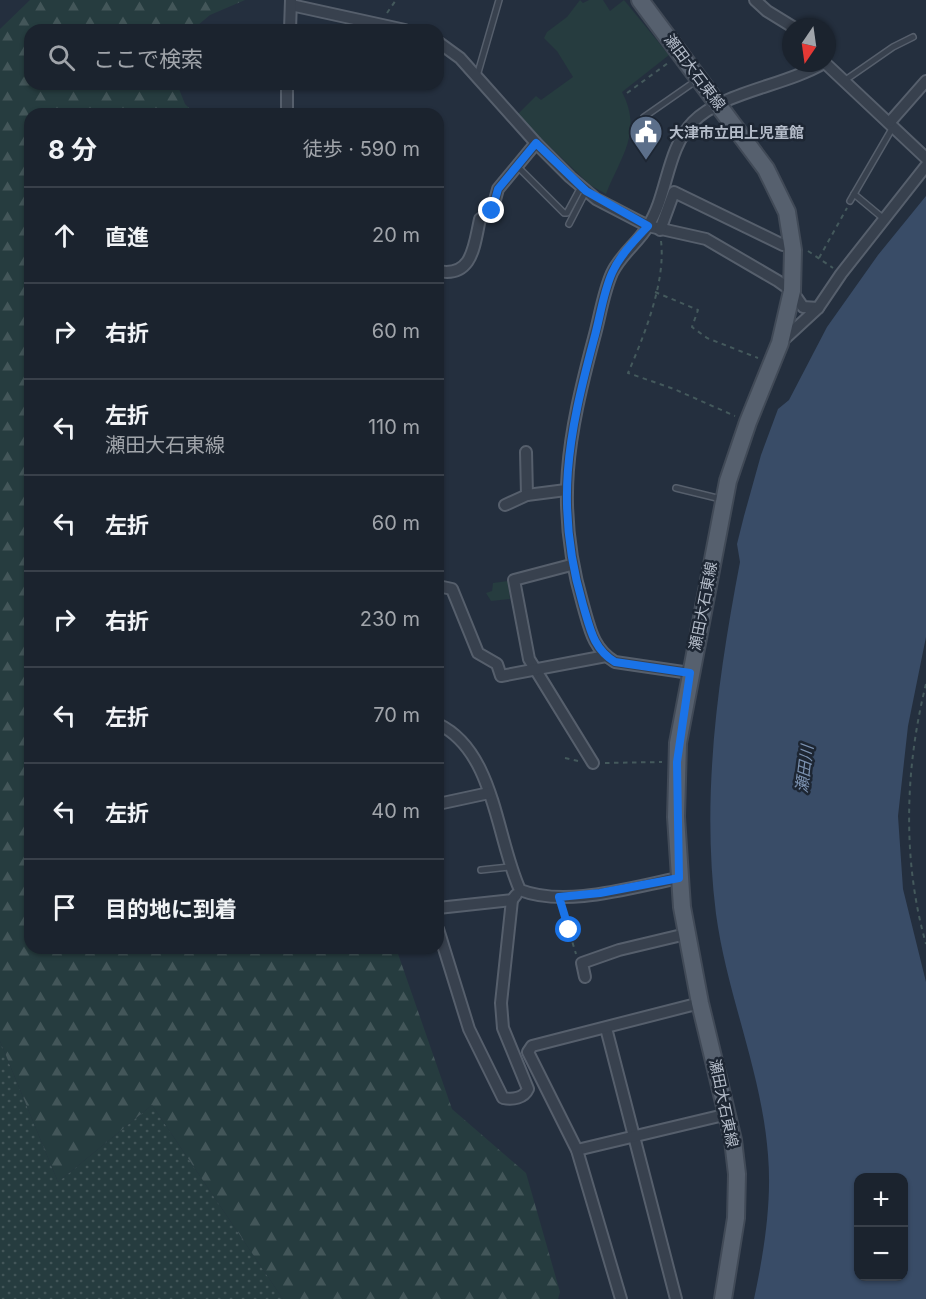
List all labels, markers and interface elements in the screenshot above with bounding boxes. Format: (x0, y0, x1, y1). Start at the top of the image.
north arrow (782, 18, 836, 72)
search box (24, 24, 444, 90)
street label: 瀬田大石東線 (660, 30, 730, 114)
icon: search (45, 41, 78, 74)
text: ここで検索 (93, 46, 203, 72)
public building icon: 大津市立田上児童館 (628, 114, 664, 161)
place label: 大津市立田上児童館 (669, 123, 804, 142)
text: 8 分 (48, 134, 97, 165)
text: 徒歩 · 590 m (303, 137, 420, 161)
route end (478, 197, 504, 223)
icon: ahead (48, 219, 81, 252)
text: 20 m (372, 223, 420, 247)
text: 直進 (105, 224, 149, 250)
icon: right (48, 315, 81, 348)
text: 60 m (372, 319, 420, 343)
text: 右折 (105, 320, 149, 346)
text: 左折 (105, 402, 149, 428)
icon: left (48, 411, 81, 444)
text: 110 m (368, 415, 420, 439)
text: 瀬田大石東線 (105, 433, 225, 457)
icon: left (48, 507, 81, 540)
text: 60 m (372, 511, 420, 535)
text: 左折 (105, 512, 149, 538)
street label: 瀬田大石東線 (685, 560, 721, 652)
icon: right (48, 603, 81, 636)
text: 230 m (360, 607, 420, 631)
text: 右折 (105, 608, 149, 634)
icon: left (48, 699, 81, 732)
text: 70 m (373, 703, 420, 727)
text: 左折 (105, 704, 149, 730)
water label: 瀬田川 (791, 742, 817, 794)
icon: left (48, 795, 81, 828)
text: 40 m (371, 799, 420, 823)
text: 左折 (105, 800, 149, 826)
icon: arrive (48, 891, 81, 924)
text: 目的地に到着 (105, 896, 237, 922)
route start (555, 916, 581, 942)
street label: 瀬田大石東線 (705, 1057, 743, 1149)
map controls (854, 1173, 908, 1281)
button: + (854, 1173, 908, 1227)
button: − (854, 1227, 908, 1281)

